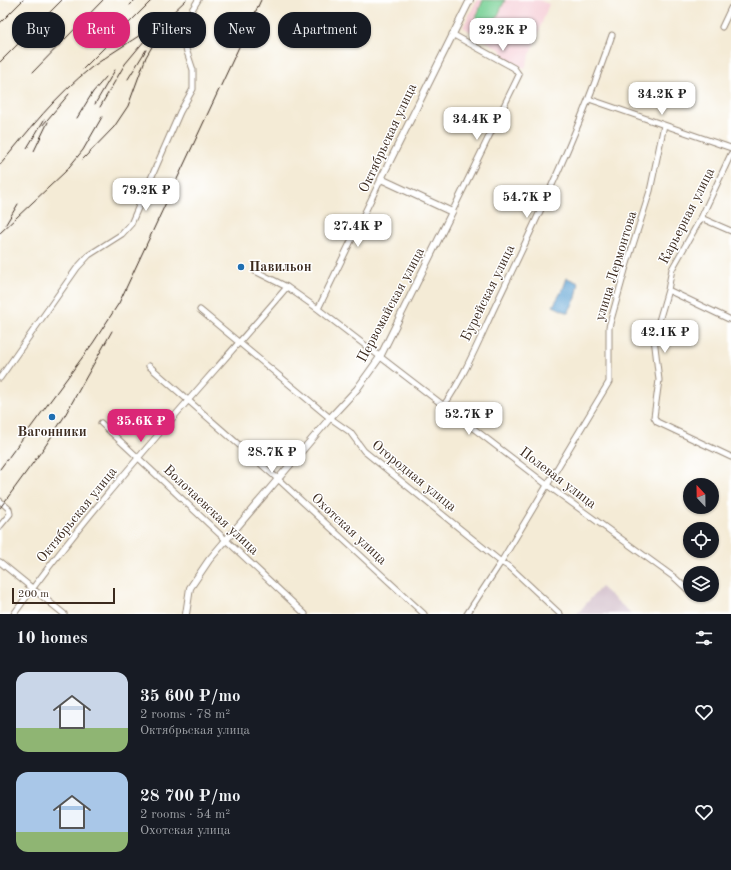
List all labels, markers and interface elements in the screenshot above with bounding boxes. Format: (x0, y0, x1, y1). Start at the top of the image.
chip: Buy (12, 12, 65, 48)
chip: Rent (73, 12, 130, 48)
chip: Filters (138, 12, 206, 48)
chip: New (214, 12, 270, 48)
chip: Apartment (278, 12, 371, 48)
pin: 29.2K ₽ (466, 18, 540, 52)
text: 29.2K ₽ (478, 24, 528, 37)
street label: Октябрьская улица (357, 81, 419, 195)
pin: 34.2K ₽ (625, 82, 699, 116)
text: 34.2K ₽ (637, 88, 687, 101)
pin: 34.4K ₽ (440, 107, 514, 141)
text: 34.4K ₽ (452, 113, 502, 126)
street label: Карьерная улица (657, 165, 717, 266)
pin: 79.2K ₽ (109, 178, 183, 212)
text: 79.2K ₽ (121, 184, 171, 197)
pin: 54.7K ₽ (490, 185, 564, 219)
text: 54.7K ₽ (502, 191, 552, 204)
street label: улица Лермонтова (593, 209, 639, 323)
pin: 27.4K ₽ (321, 214, 395, 248)
text: 27.4K ₽ (333, 220, 383, 233)
street label: Бурейская улица (459, 242, 517, 344)
street label: Первомайская улица (355, 245, 427, 365)
place label: Павильон (249, 260, 312, 274)
marker: Павильон (236, 262, 246, 272)
pin: 42.1K ₽ (628, 320, 702, 354)
text: 42.1K ₽ (640, 326, 690, 339)
pin: 52.7K ₽ (432, 402, 506, 436)
text: 52.7K ₽ (444, 408, 494, 421)
pin: 35.6K ₽ (104, 409, 178, 443)
marker: Вагонники (47, 412, 57, 422)
text: 35.6K ₽ (116, 415, 166, 428)
place label: Вагонники (17, 425, 87, 439)
street label: Огородная улица (369, 438, 459, 514)
pin: 28.7K ₽ (235, 440, 309, 474)
street label: Полевая улица (517, 445, 599, 511)
text: 28.7K ₽ (247, 446, 297, 459)
street label: Волочаевская улица (161, 462, 261, 558)
street label: Октябрьская улица (34, 464, 120, 565)
north arrow (683, 478, 719, 514)
map controls (683, 478, 719, 602)
street label: Охотская улица (309, 491, 389, 567)
button: locate (683, 522, 719, 558)
button: layers (683, 566, 719, 602)
scale bar (12, 586, 115, 605)
text: 200 m (18, 589, 49, 600)
icon: filters (693, 627, 715, 649)
text: 10 homes (16, 630, 88, 647)
icon: home (48, 688, 96, 736)
text: 35 600 ₽/mo (140, 688, 241, 705)
icon: heart (693, 701, 715, 723)
text: 2 rooms · 78 m² (140, 708, 230, 721)
text: Октябрьская улица (140, 724, 250, 737)
icon: home (48, 788, 96, 836)
text: 28 700 ₽/mo (140, 788, 241, 805)
icon: heart (693, 801, 715, 823)
text: 2 rooms · 54 m² (140, 808, 230, 821)
text: Охотская улица (140, 824, 230, 837)

